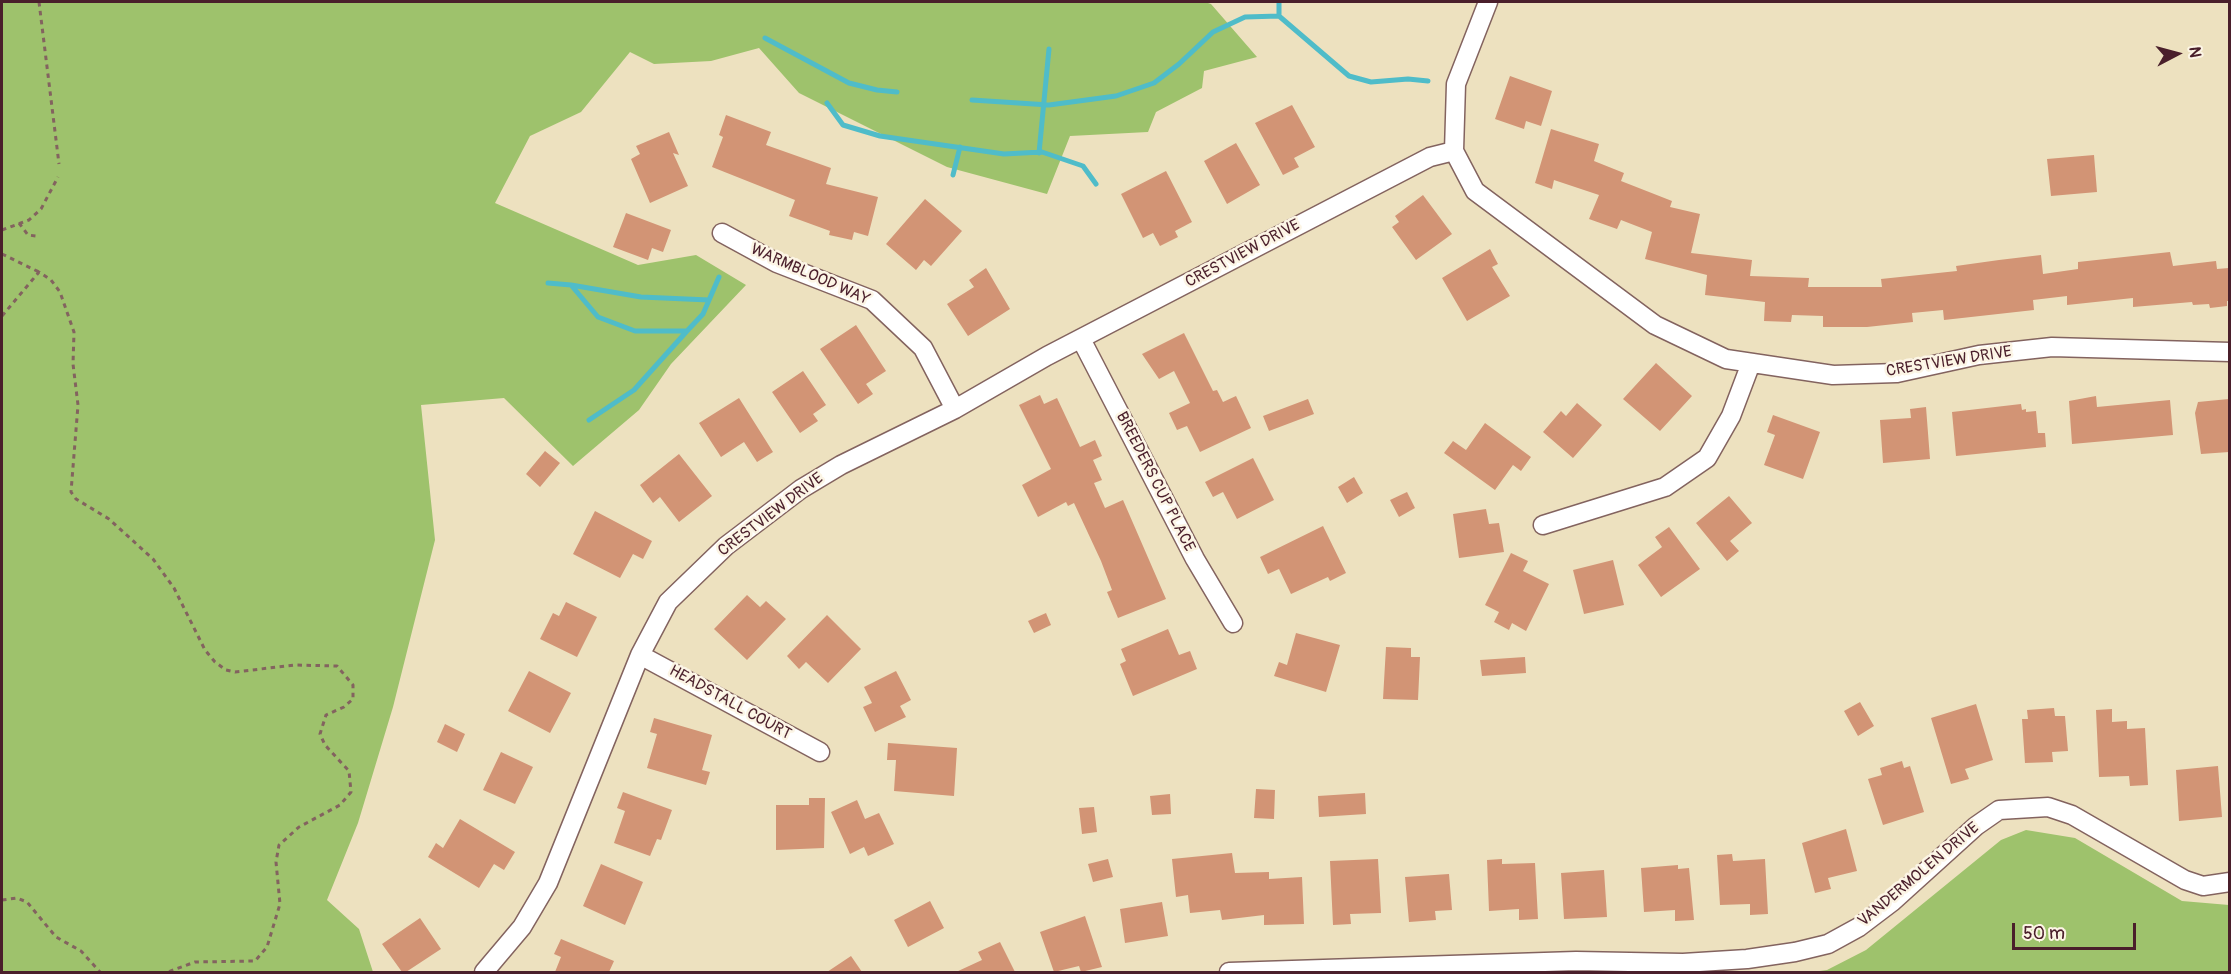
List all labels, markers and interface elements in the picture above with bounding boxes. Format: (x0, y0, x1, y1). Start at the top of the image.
north arrow (2147, 24, 2207, 84)
text: N (2184, 46, 2205, 59)
street label: CRESTVIEW DRIVE (1182, 216, 1304, 292)
street label: WARMBLOOD WAY (748, 240, 872, 310)
street label: CRESTVIEW DRIVE (1885, 343, 2013, 381)
street label: BREEDERS CUP PLACE (1111, 409, 1199, 555)
street label: CRESTVIEW DRIVE (715, 469, 827, 561)
street label: HEADSTALL COURT (666, 661, 794, 745)
street label: VANDERMOLEN DRIVE (1854, 819, 1984, 931)
scale bar (2015, 911, 2140, 949)
text: 50 m (2023, 922, 2065, 945)

